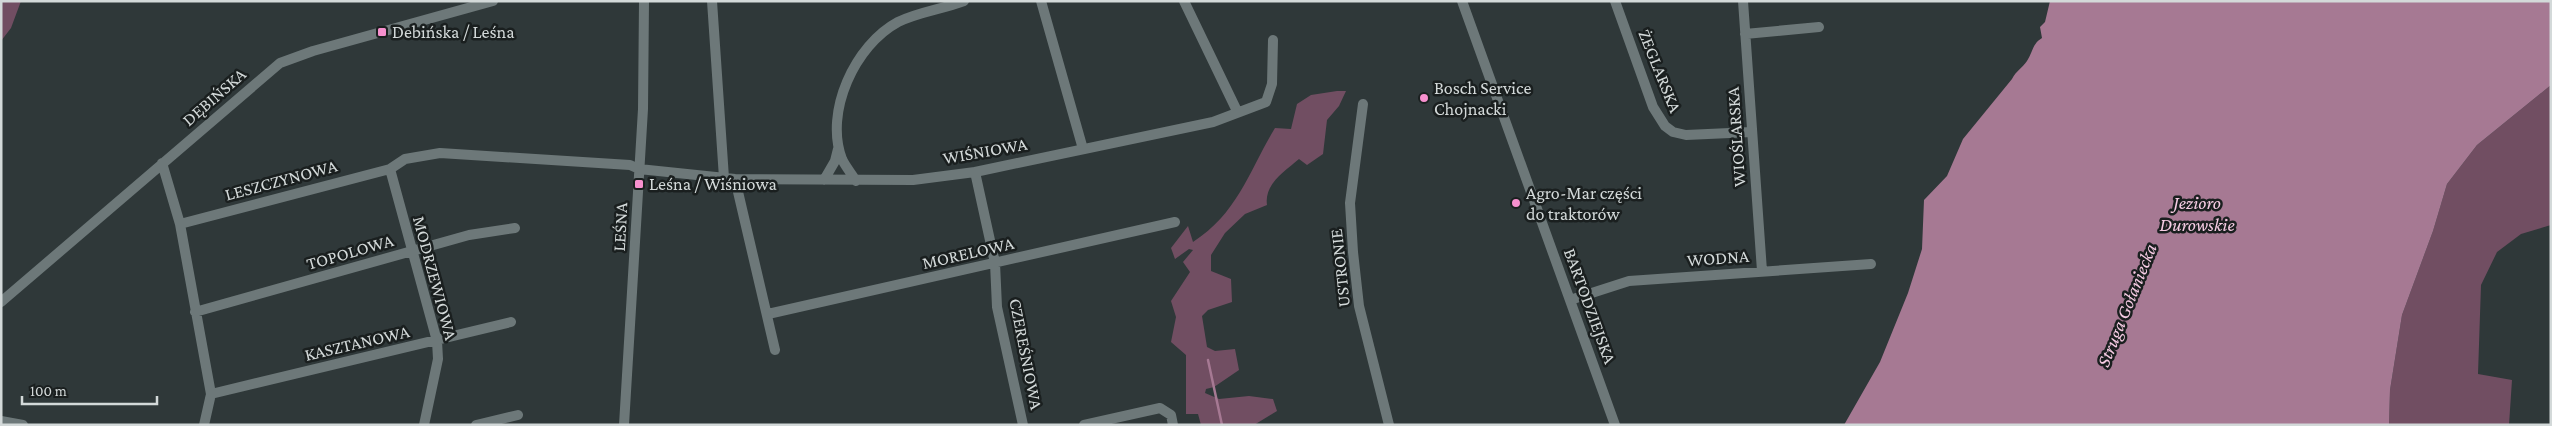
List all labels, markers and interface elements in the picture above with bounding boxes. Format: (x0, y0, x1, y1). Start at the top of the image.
place label: Debińska / Leśna (392, 22, 514, 42)
marker: Debińska / Leśna (376, 26, 388, 38)
street label: ŻEGLARSKA (1634, 26, 1686, 116)
street label: DĘBIŃSKA (178, 64, 250, 130)
place label: Bosch Service Chojnacki (1434, 78, 1531, 120)
street label: WIOŚLARSKA (1722, 86, 1749, 188)
marker: Bosch Service Chojnacki (1418, 92, 1430, 104)
street label: WIŚNIOWA (941, 134, 1030, 168)
street label: LESZCZYNOWA (223, 155, 340, 205)
place label: Leśna / Wiśniowa (649, 174, 777, 194)
marker: Leśna / Wiśniowa (633, 178, 645, 190)
place label: Agro-Mar części do traktorów (1526, 183, 1642, 224)
water label: Jezioro Durowskie (2159, 192, 2235, 235)
marker: Agro-Mar części do traktorów (1510, 197, 1522, 209)
street label: LEŚNA (609, 201, 631, 252)
street label: MODRZEWIOWA (409, 214, 461, 343)
street label: USTRONIE (1326, 228, 1354, 308)
street label: TOPOLOWA (304, 230, 397, 274)
street label: MORELOWA (920, 233, 1017, 273)
water label: Struga Gołaniecka (2092, 241, 2161, 370)
street label: BARTODZIEJSKA (1560, 245, 1620, 367)
street label: WODNA (1686, 246, 1751, 270)
street label: CZEREŚNIOWA (1005, 297, 1047, 412)
street label: KASZTANOWA (303, 321, 412, 365)
scale bar (22, 374, 158, 406)
text: 100 m (30, 383, 67, 399)

